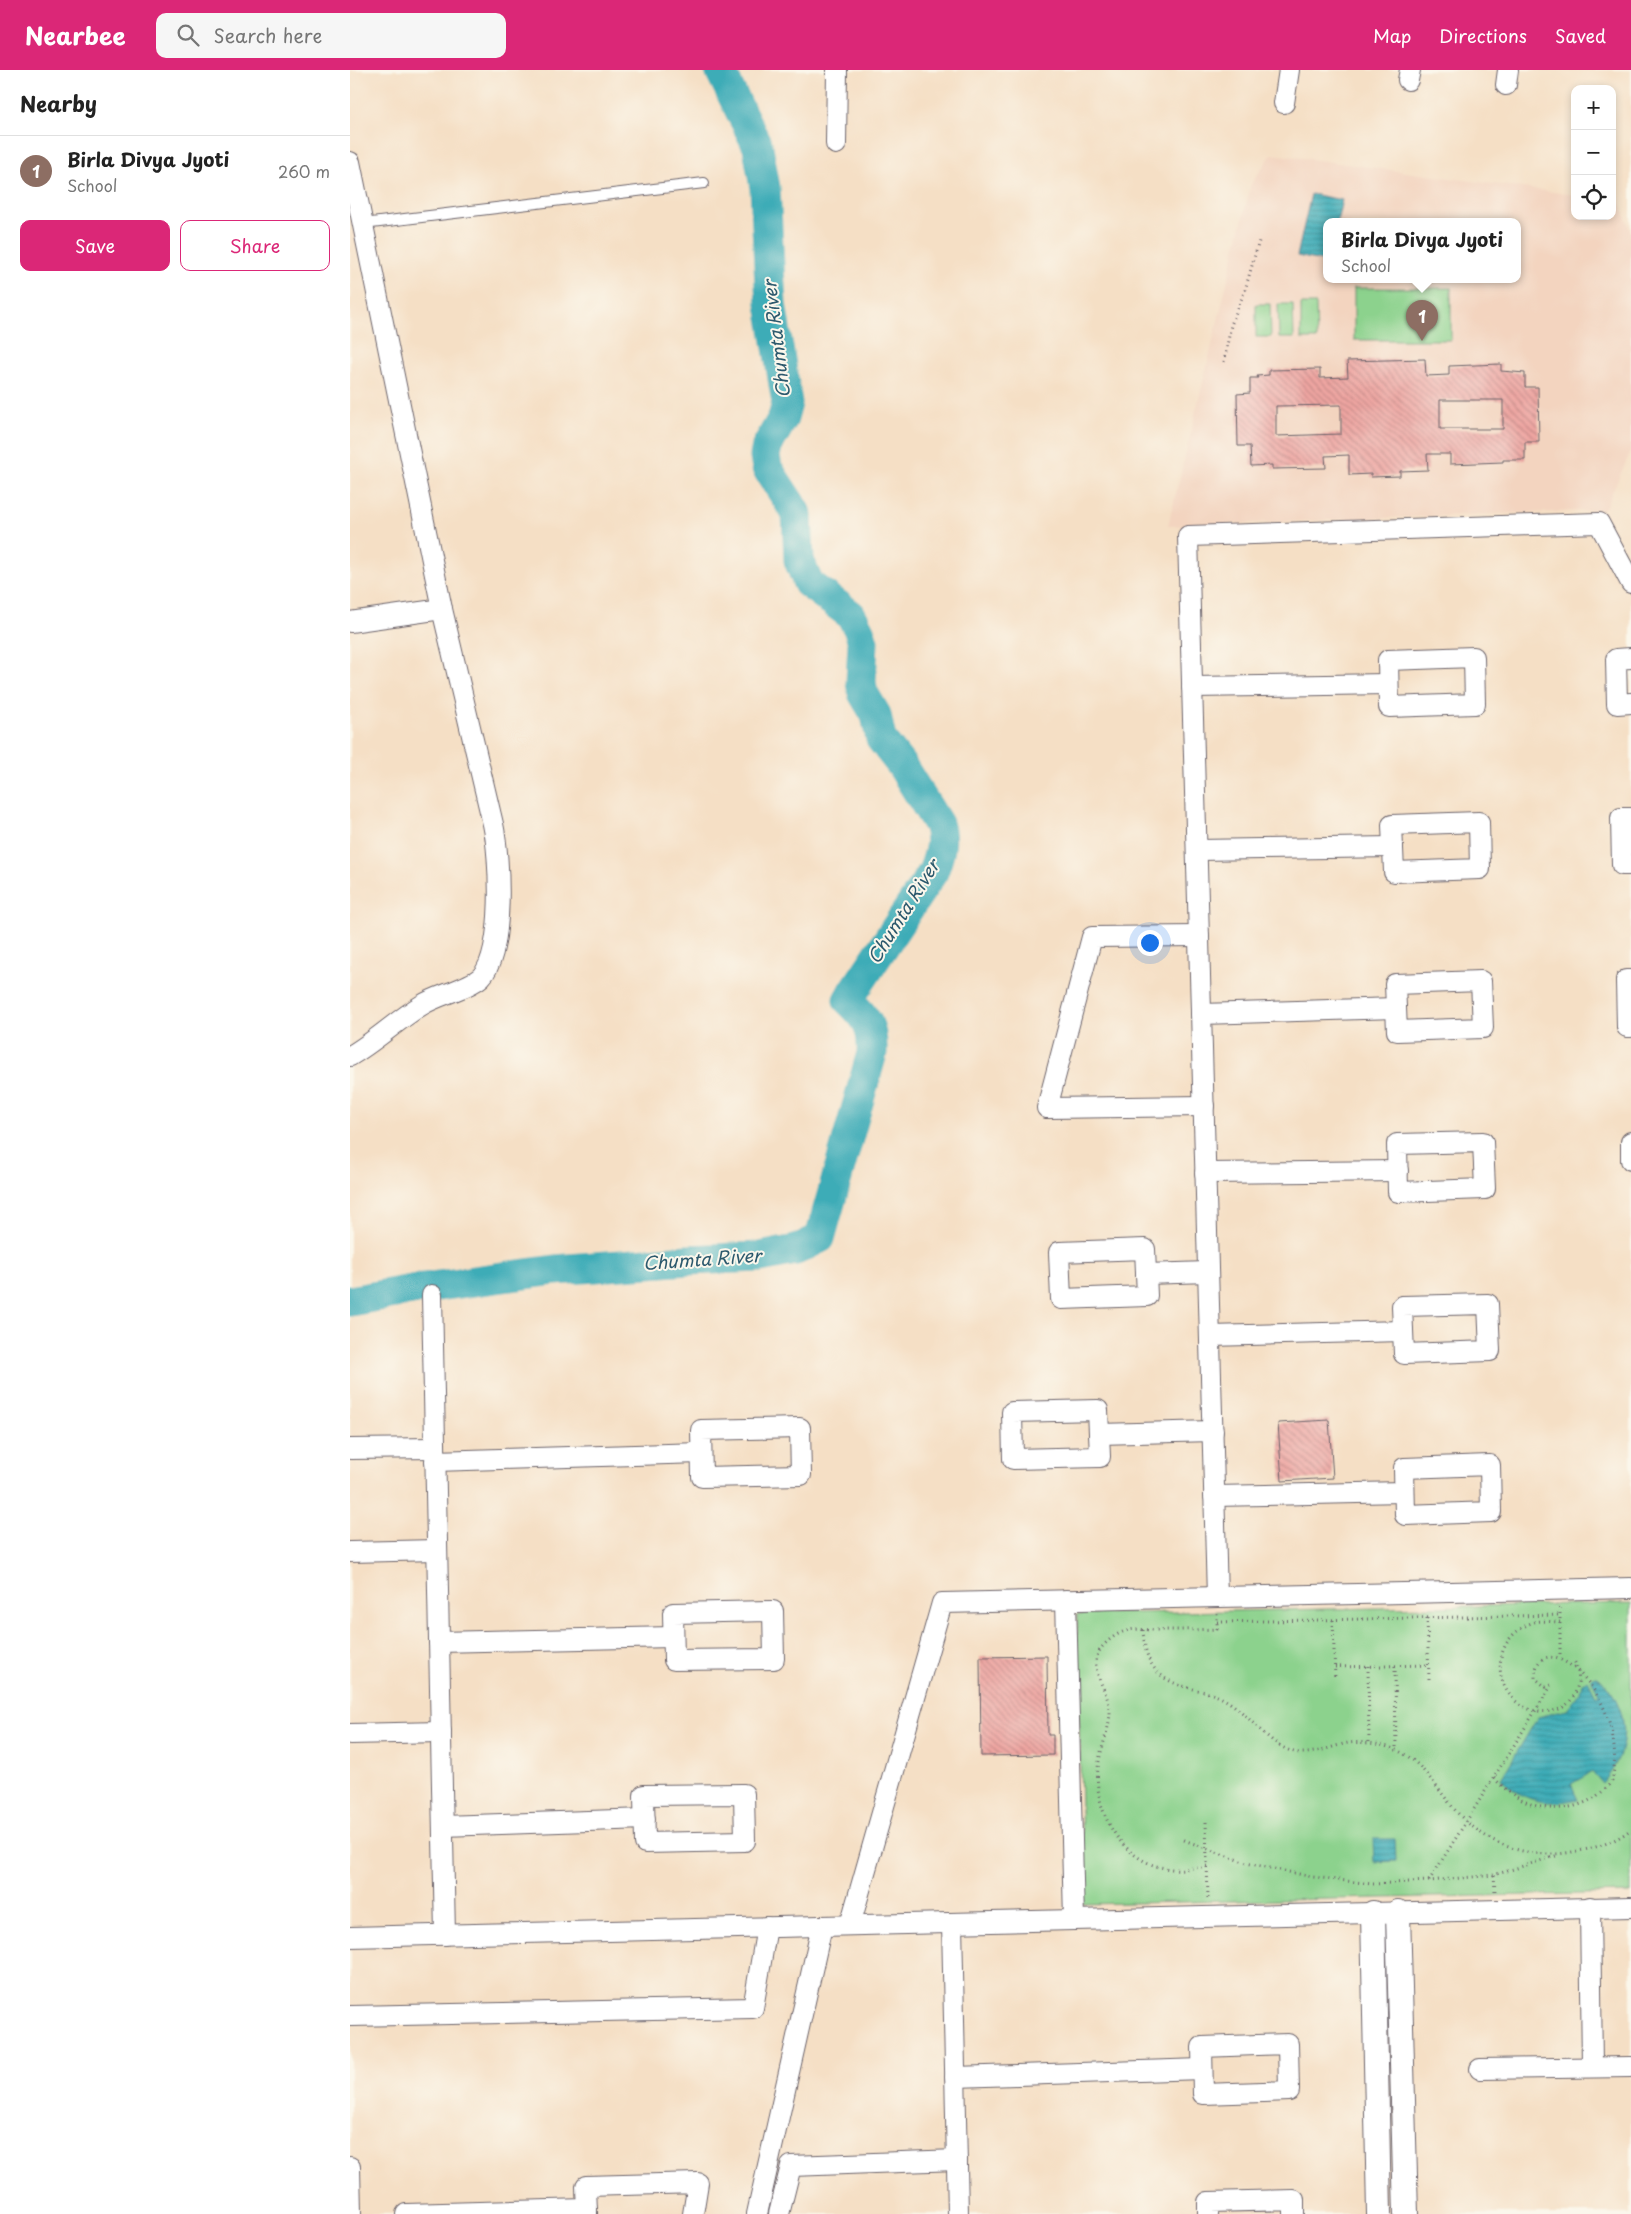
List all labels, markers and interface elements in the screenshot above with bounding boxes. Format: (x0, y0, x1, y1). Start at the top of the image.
search box (156, 13, 506, 58)
text: Nearbee (25, 17, 126, 53)
icon: search (174, 21, 202, 49)
text: Search here (214, 21, 322, 49)
text: Map (1373, 22, 1411, 49)
text: Directions (1439, 22, 1527, 49)
text: Saved (1555, 22, 1606, 49)
map controls (1571, 85, 1616, 220)
button: + (1571, 85, 1616, 130)
text: Nearby (20, 87, 97, 119)
button: − (1571, 130, 1616, 175)
text: Birla Divya Jyoti (67, 145, 229, 173)
text: 1 (32, 159, 40, 183)
text: 260 m (278, 159, 330, 183)
text: School (67, 173, 117, 197)
button: locate (1571, 175, 1616, 220)
popup (1323, 218, 1521, 283)
button: Save (20, 220, 170, 271)
button: Share (180, 220, 330, 271)
text: Birla Divya Jyoti (1341, 225, 1503, 253)
text: School (1341, 253, 1391, 277)
water label: Chumta River (755, 276, 796, 400)
pin: 1 (1406, 300, 1438, 341)
water label: Chumta River (860, 852, 947, 969)
your location (1137, 930, 1163, 956)
water label: Chumta River (642, 1241, 765, 1276)

